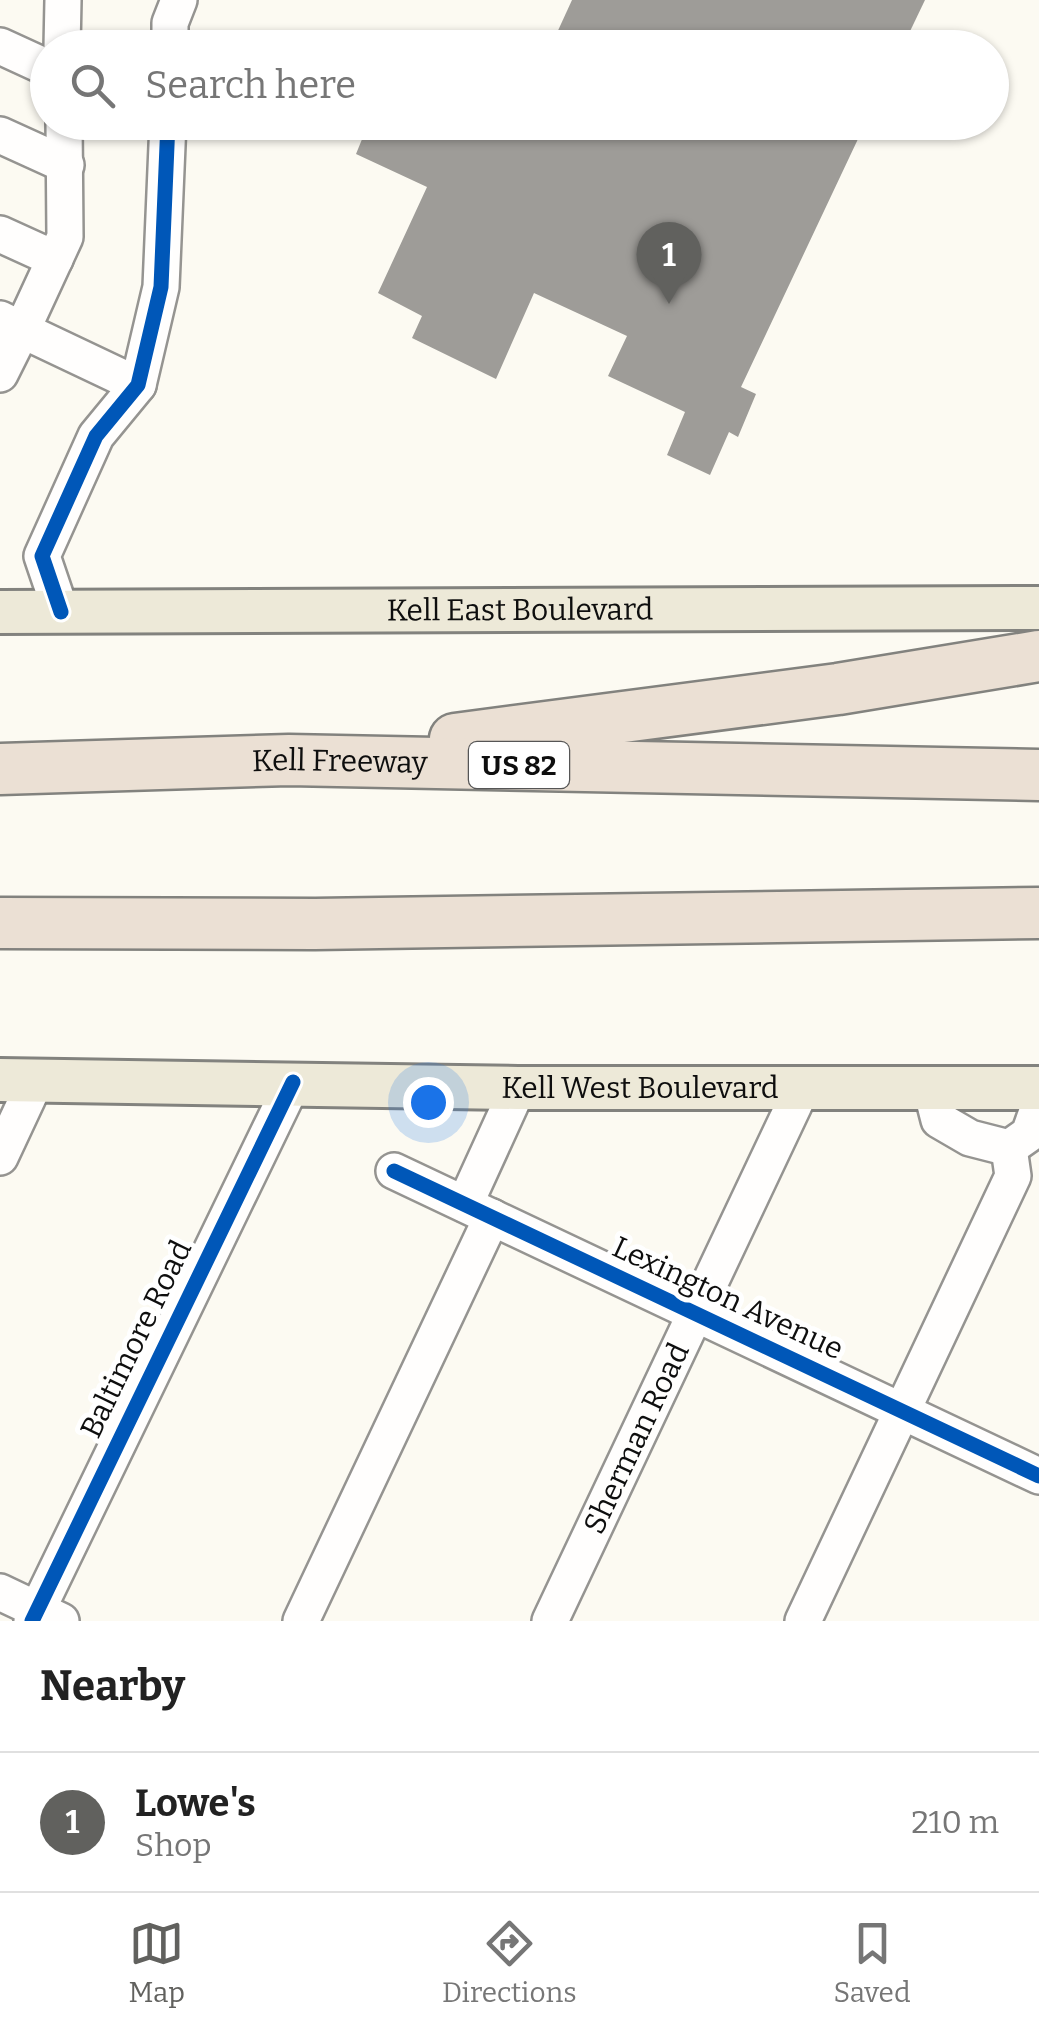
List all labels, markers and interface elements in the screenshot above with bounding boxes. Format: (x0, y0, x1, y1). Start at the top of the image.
search box (30, 30, 1009, 140)
icon: search (65, 58, 120, 113)
text: Search here (145, 62, 356, 108)
pin: 1 (636, 222, 702, 304)
street label: Kell East Boulevard (387, 591, 654, 629)
street label: Kell Freeway (251, 742, 428, 781)
road number: US 82 (469, 742, 569, 788)
street label: Kell West Boulevard (501, 1070, 779, 1106)
your location (403, 1077, 454, 1128)
street label: Lexington Avenue (607, 1229, 849, 1367)
street label: Baltimore Road (73, 1234, 199, 1443)
street label: Sherman Road (576, 1337, 697, 1539)
text: Nearby (40, 1661, 185, 1711)
text: Lowe's (135, 1780, 256, 1826)
text: 1 (66, 1803, 79, 1841)
text: 210 m (911, 1803, 999, 1841)
text: Shop (135, 1826, 212, 1864)
tab: Map (128, 1916, 185, 2009)
tab: Directions (442, 1916, 577, 2009)
tab: Saved (834, 1916, 911, 2009)

